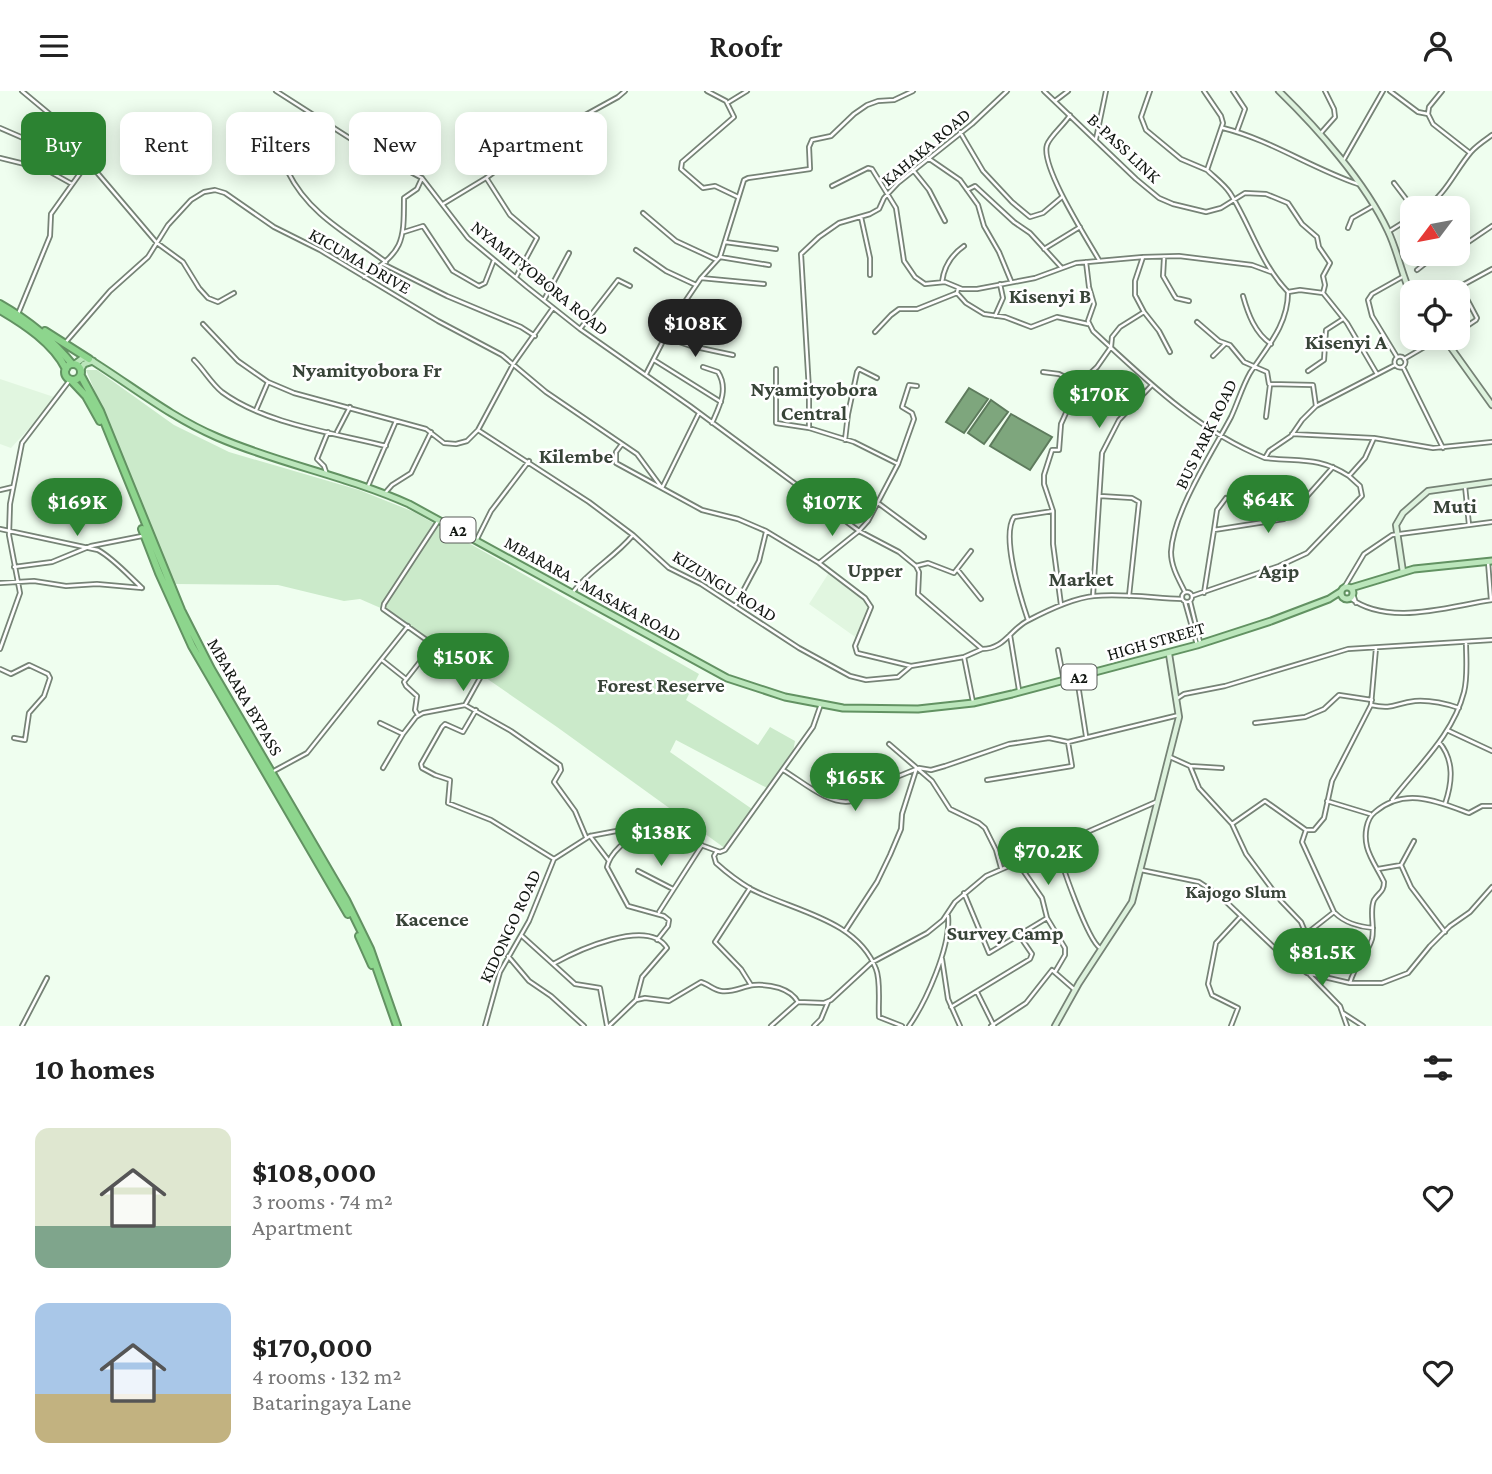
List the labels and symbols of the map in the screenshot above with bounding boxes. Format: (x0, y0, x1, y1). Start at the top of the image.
street label: KAHAKA ROAD (878, 104, 974, 190)
street label: B-PASS LINK (1084, 109, 1165, 187)
north arrow (1400, 196, 1470, 266)
street label: NYAMITYOBORA ROAD (467, 216, 613, 340)
street label: KICUMA DRIVE (306, 224, 415, 298)
district label: Kisenyi B (1009, 284, 1091, 308)
pin: $108K (646, 299, 744, 359)
district label: Kisenyi A (1305, 330, 1388, 354)
district label: Nyamityobora Fr (292, 358, 443, 382)
pin: $170K (1050, 371, 1148, 430)
street label: BUS PARK ROAD (1171, 376, 1241, 492)
district label: Nyamityobora Central (751, 377, 878, 425)
district label: Kilembe (539, 444, 613, 468)
pin: $64K (1227, 475, 1309, 535)
pin: $169K (28, 479, 126, 538)
pin: $107K (783, 479, 881, 538)
district label: Muti (1433, 494, 1477, 518)
road number: A2 (440, 517, 476, 543)
street label: MBARARA - MASAKA ROAD (501, 532, 685, 646)
street label: KIZUNGU ROAD (669, 546, 781, 626)
district label: Upper (847, 558, 903, 582)
district label: Agip (1258, 559, 1299, 583)
district label: Market (1048, 567, 1114, 591)
street label: HIGH STREET (1105, 617, 1208, 665)
pin: $150K (414, 633, 512, 693)
street label: MBARARA BYPASS (203, 635, 287, 759)
road number: A2 (1062, 664, 1096, 689)
district label: Forest Reserve (597, 673, 725, 697)
pin: $165K (806, 753, 904, 813)
pin: $138K (612, 809, 710, 868)
pin: $70.2K (991, 827, 1105, 887)
street label: KIDONGO ROAD (475, 866, 545, 986)
district label: Kajogo Slum (1185, 881, 1287, 903)
district label: Kacence (395, 907, 469, 931)
district label: Survey Camp (947, 921, 1063, 945)
pin: $81.5K (1265, 929, 1379, 988)

